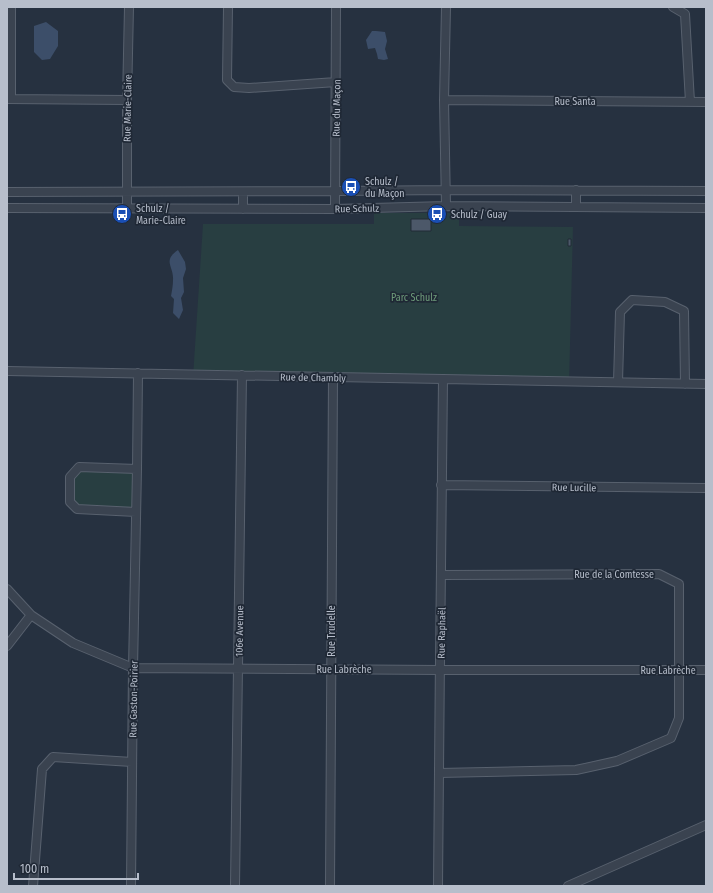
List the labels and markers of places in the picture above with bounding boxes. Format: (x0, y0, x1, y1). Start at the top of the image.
bus stop icon: Schulz / du Maçon (340, 176, 362, 198)
place label: Schulz / du Maçon (365, 176, 405, 200)
bus stop icon: Schulz / Marie-Claire (111, 203, 133, 225)
place label: Schulz / Marie-Claire (136, 203, 186, 227)
bus stop icon: Schulz / Guay (426, 203, 448, 225)
place label: Schulz / Guay (451, 209, 508, 221)

